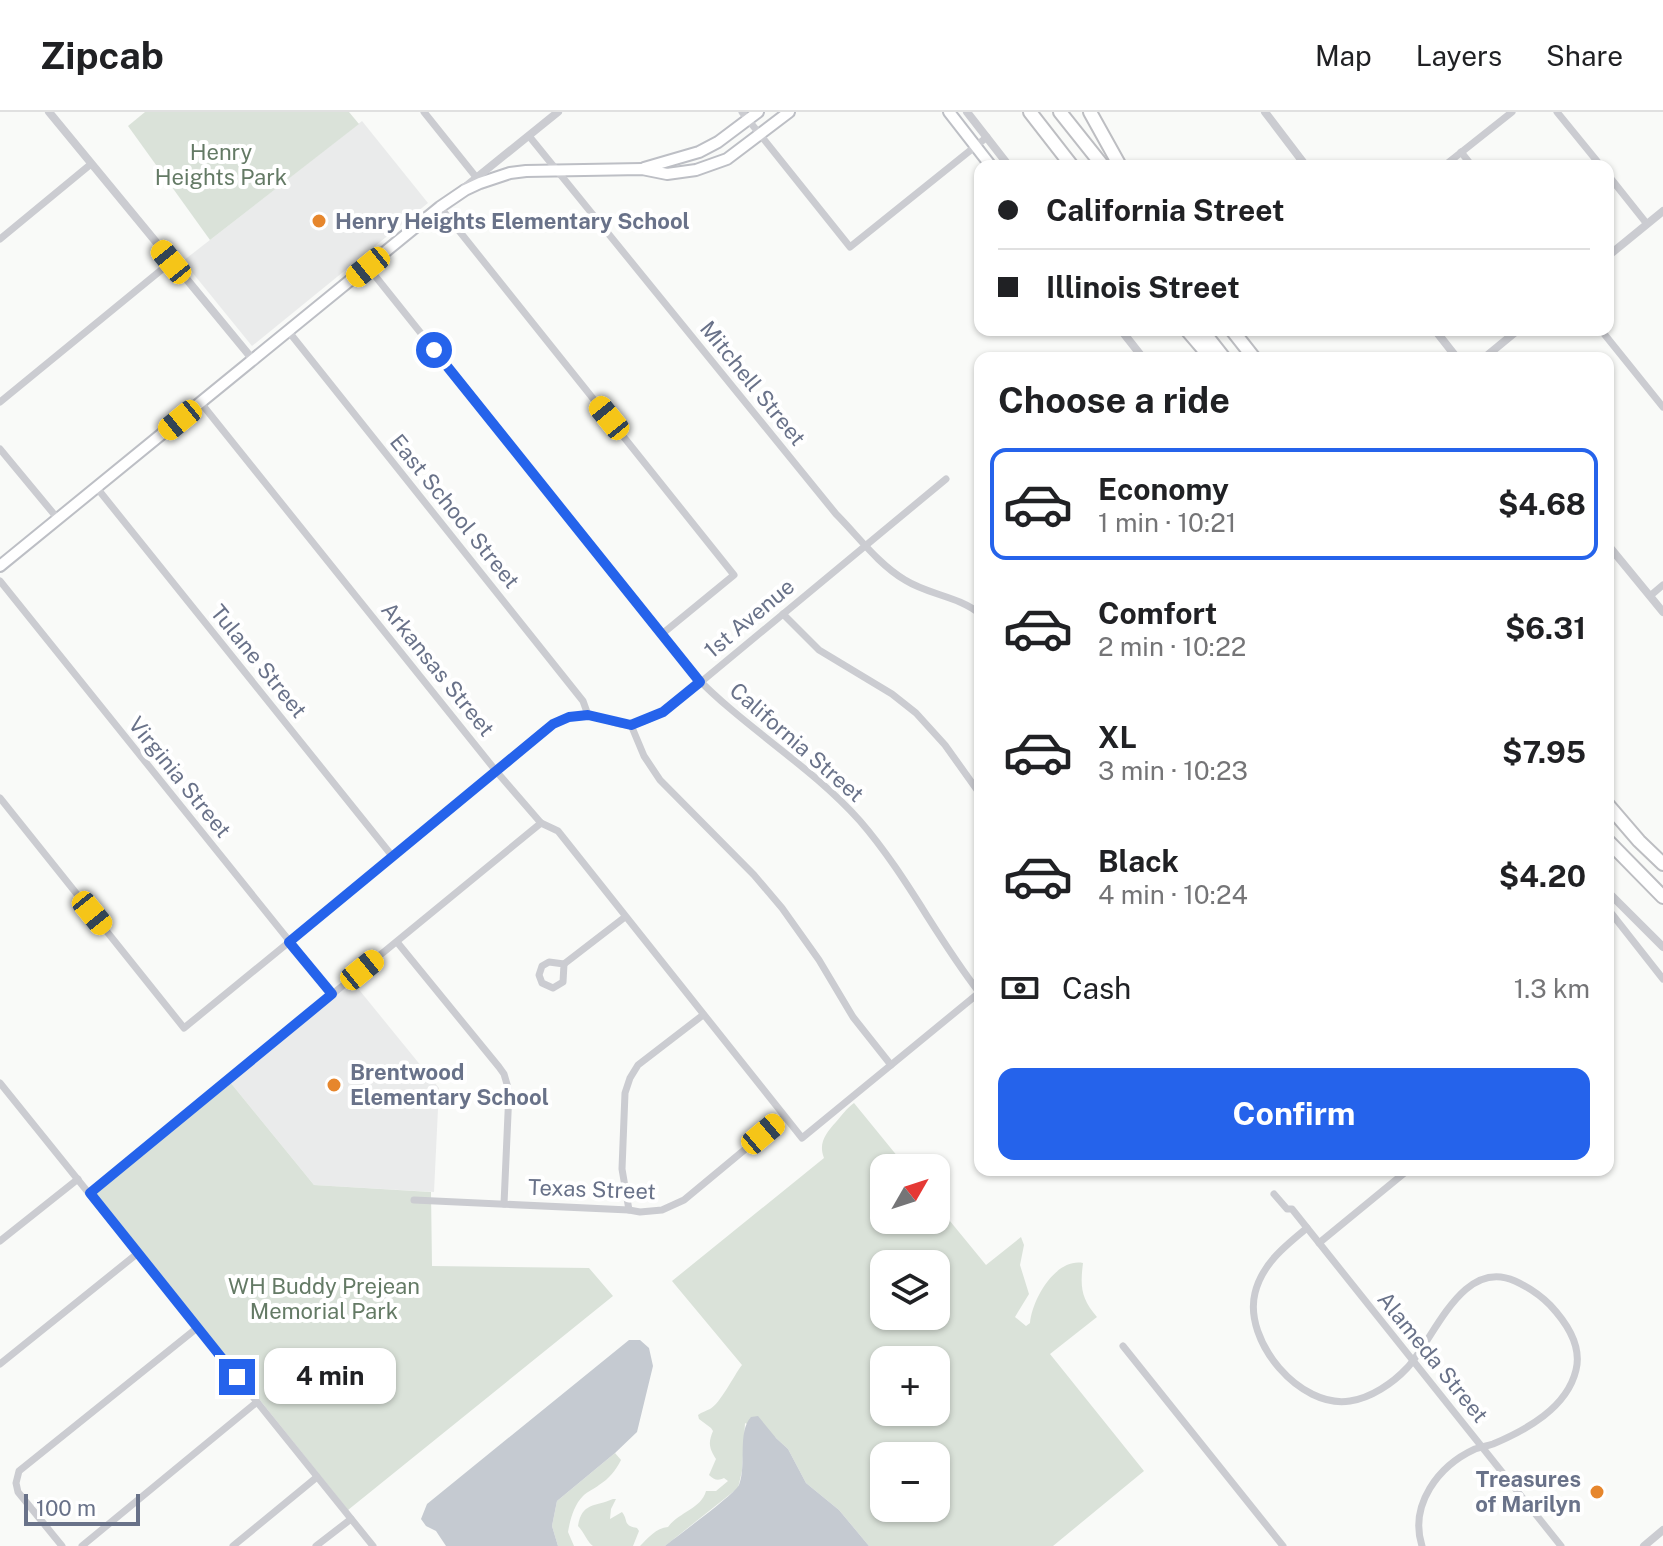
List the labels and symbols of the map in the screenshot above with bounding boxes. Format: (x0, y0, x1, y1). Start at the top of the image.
park label: Henry Heights Park (155, 139, 287, 190)
place label: Henry Heights Elementary School (335, 208, 690, 234)
marker: Henry Heights Elementary School (310, 212, 328, 230)
car (147, 236, 195, 288)
car (342, 243, 394, 291)
street label: Mitchell Street (695, 315, 811, 451)
route start (416, 332, 452, 368)
car (585, 392, 633, 444)
car (154, 396, 206, 444)
street label: East School Street (385, 429, 525, 593)
street label: 1st Avenue (699, 573, 799, 663)
street label: Arkansas Street (376, 597, 500, 741)
street label: Tulane Street (205, 599, 313, 723)
street label: California Street (725, 677, 869, 807)
street label: Virginia Street (123, 711, 237, 843)
car (68, 887, 116, 939)
car (336, 946, 388, 994)
place label: Brentwood Elementary School (350, 1059, 549, 1110)
marker: Brentwood Elementary School (325, 1076, 343, 1094)
car (737, 1109, 789, 1159)
north arrow (870, 1154, 950, 1234)
street label: Texas Street (528, 1174, 656, 1204)
park label: WH Buddy Prejean Memorial Park (228, 1273, 420, 1324)
street label: Alameda Street (1372, 1286, 1494, 1428)
callout: 4 min (265, 1349, 397, 1405)
route end (219, 1359, 255, 1395)
place label: Treasures of Marilyn (1475, 1466, 1581, 1517)
marker: Treasures of Marilyn (1588, 1483, 1606, 1501)
scale bar (24, 1490, 140, 1526)

